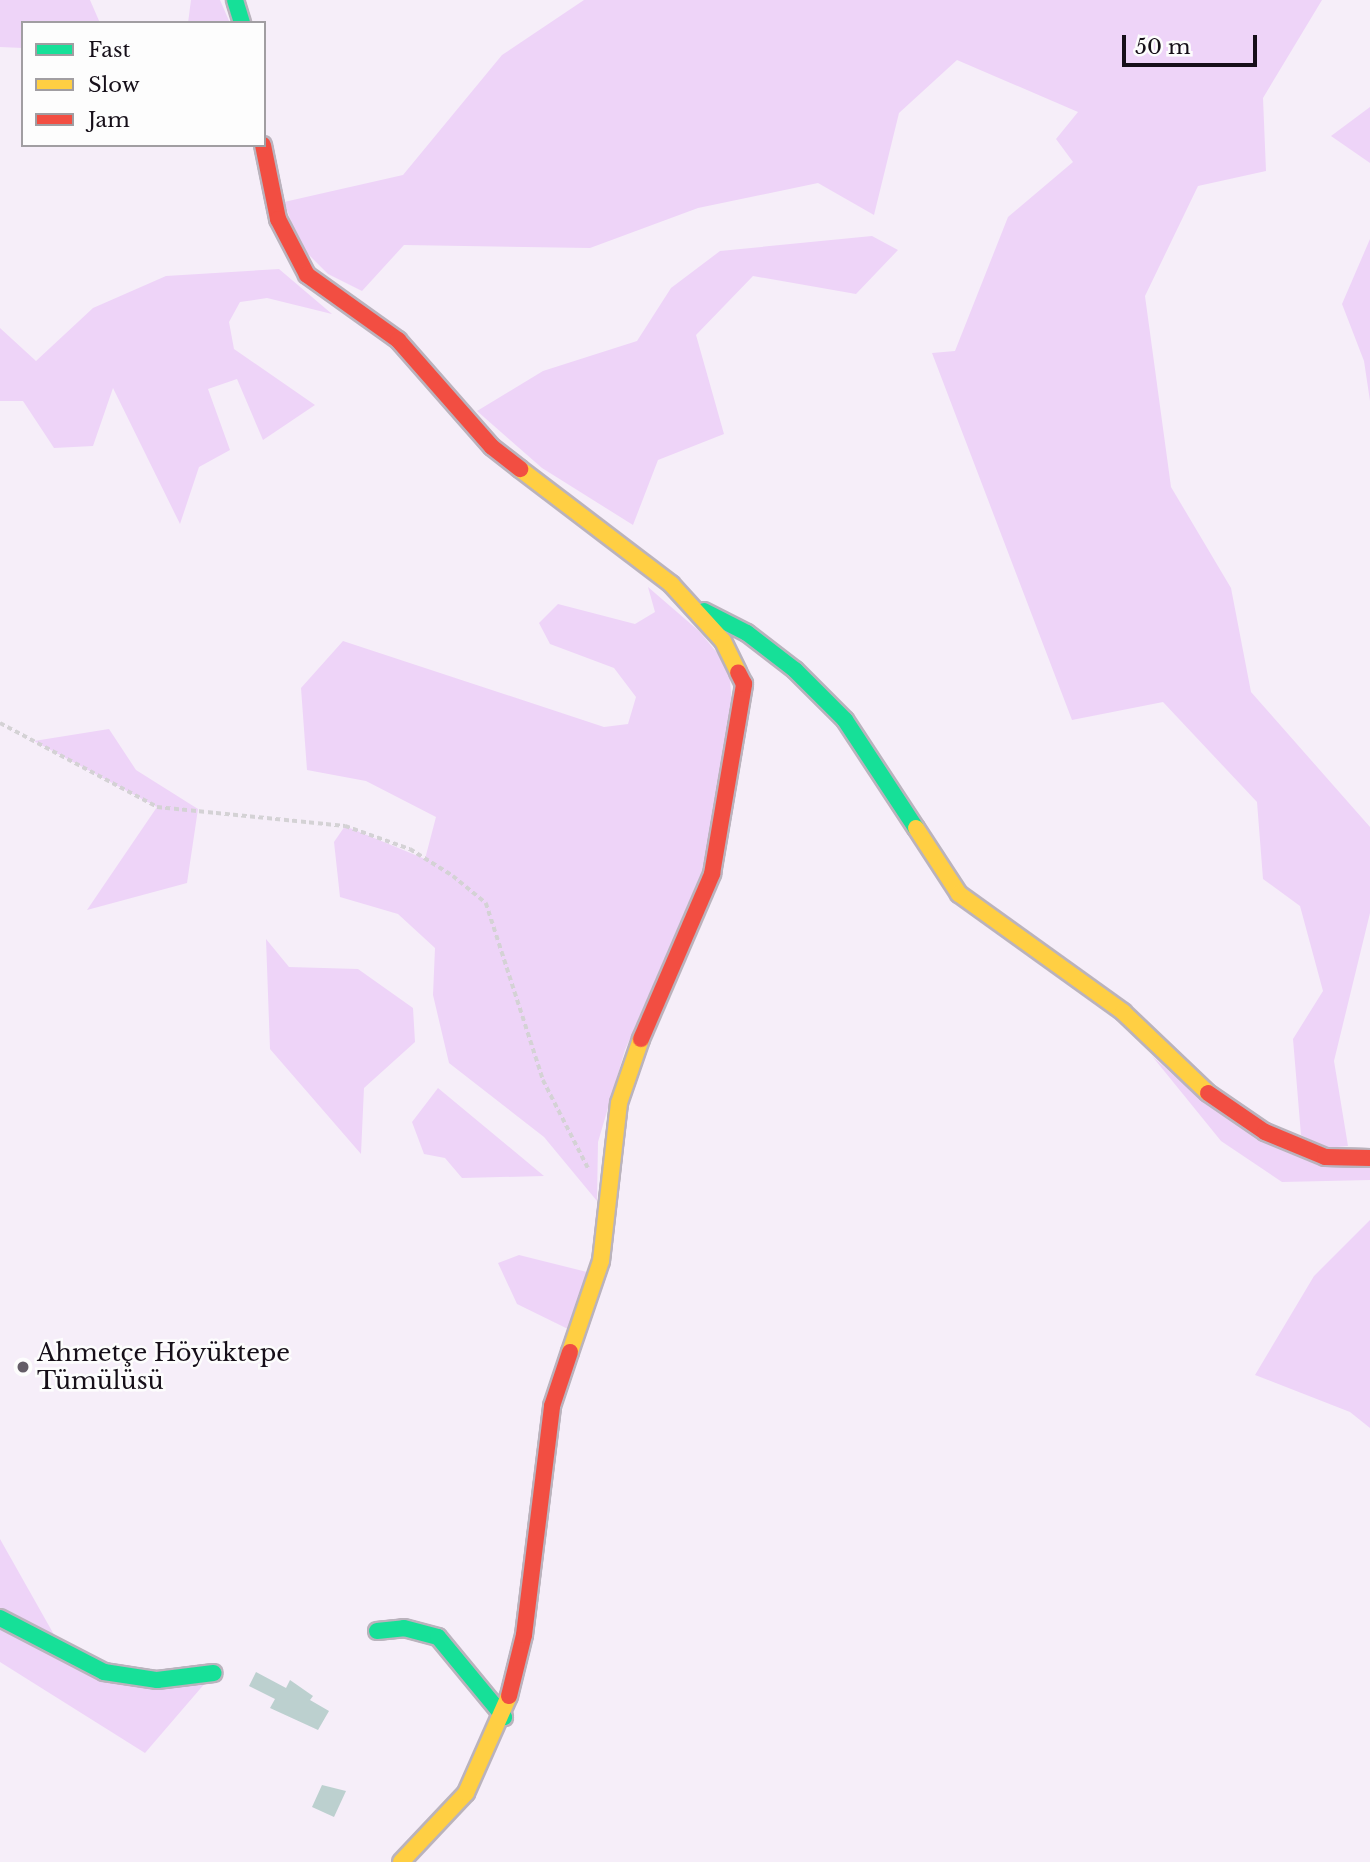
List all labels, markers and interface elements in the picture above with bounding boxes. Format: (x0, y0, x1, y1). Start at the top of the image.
legend (21, 21, 266, 147)
scale bar (1125, 21, 1260, 65)
text: 50 m (1135, 34, 1190, 60)
text: Fast (88, 37, 130, 63)
text: Slow (88, 72, 140, 98)
text: Jam (88, 107, 130, 133)
place label: Ahmetçe Höyüktepe Tümülüsü (37, 1339, 290, 1395)
marker: Ahmetçe Höyüktepe Tümülüsü (15, 1359, 31, 1375)

